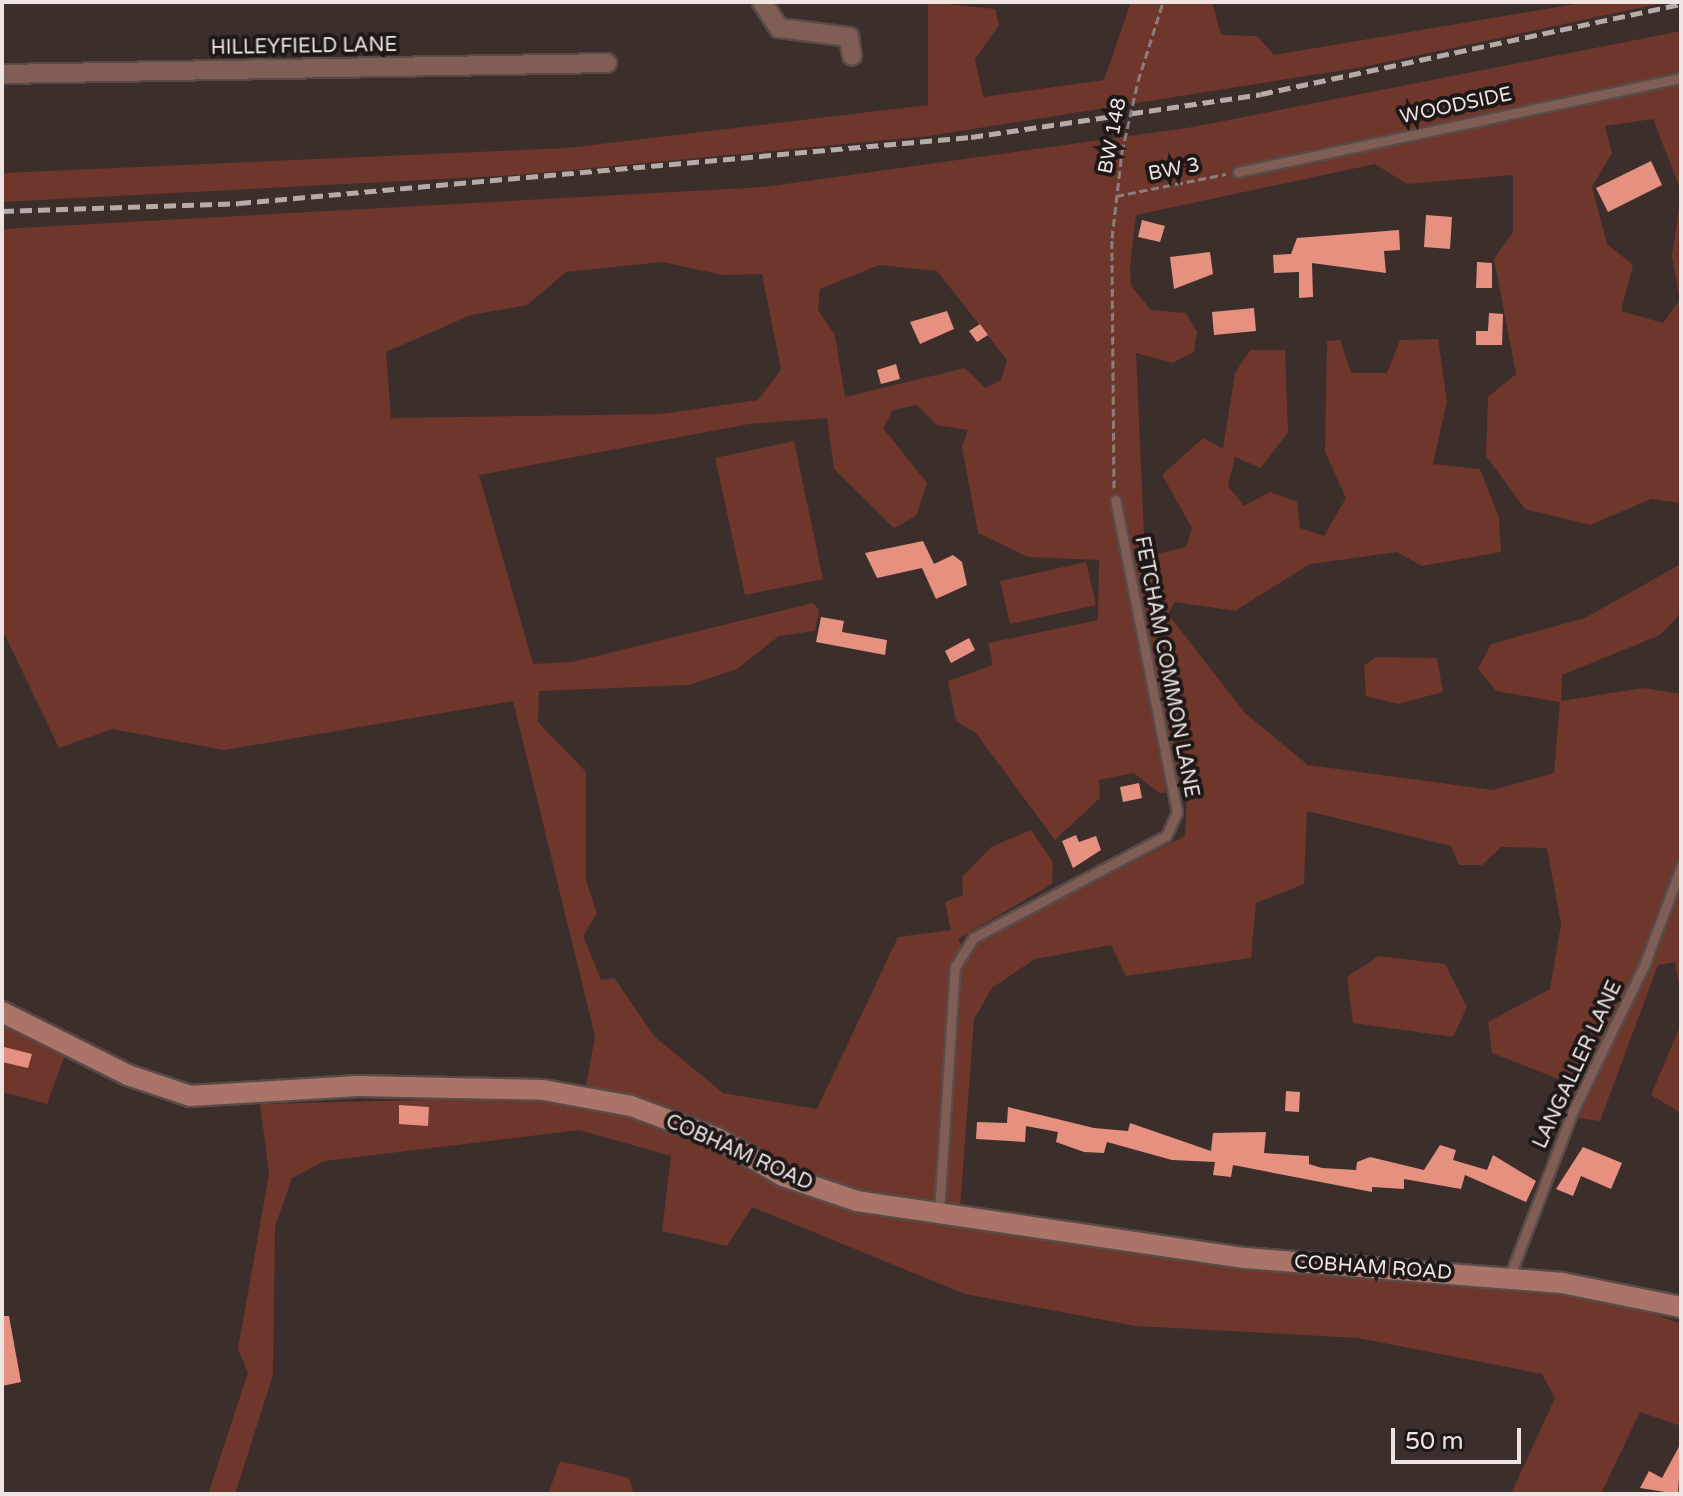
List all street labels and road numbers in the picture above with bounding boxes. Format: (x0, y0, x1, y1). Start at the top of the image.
street label: HILLEYFIELD LANE (211, 33, 397, 61)
street label: WOODSIDE (1398, 82, 1514, 130)
street label: BW 148 (1094, 96, 1132, 176)
street label: BW 3 (1146, 153, 1202, 187)
street label: FETCHAM COMMON LANE (1129, 534, 1203, 800)
street label: LANGALLER LANE (1529, 977, 1627, 1153)
street label: COBHAM ROAD (662, 1110, 816, 1196)
street label: COBHAM ROAD (1293, 1251, 1453, 1285)

